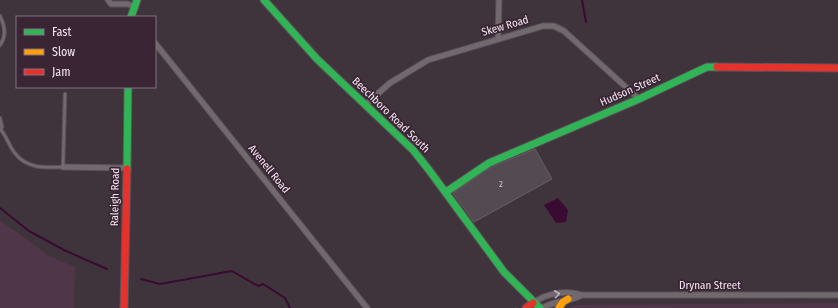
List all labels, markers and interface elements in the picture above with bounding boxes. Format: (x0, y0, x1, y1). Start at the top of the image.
street label: Skew Road (480, 13, 530, 39)
legend (16, 16, 156, 88)
text: Fast (52, 25, 71, 39)
text: Slow (52, 45, 75, 59)
text: Jam (52, 65, 70, 79)
street label: Hudson Street (598, 71, 662, 109)
street label: Beechboro Road South (350, 75, 432, 155)
street label: Avenell Road (246, 142, 292, 196)
street label: Raleigh Road (108, 168, 122, 226)
house number: 2 (499, 179, 503, 189)
street label: Drynan Street (679, 279, 741, 292)
one-way arrow (554, 290, 560, 299)

